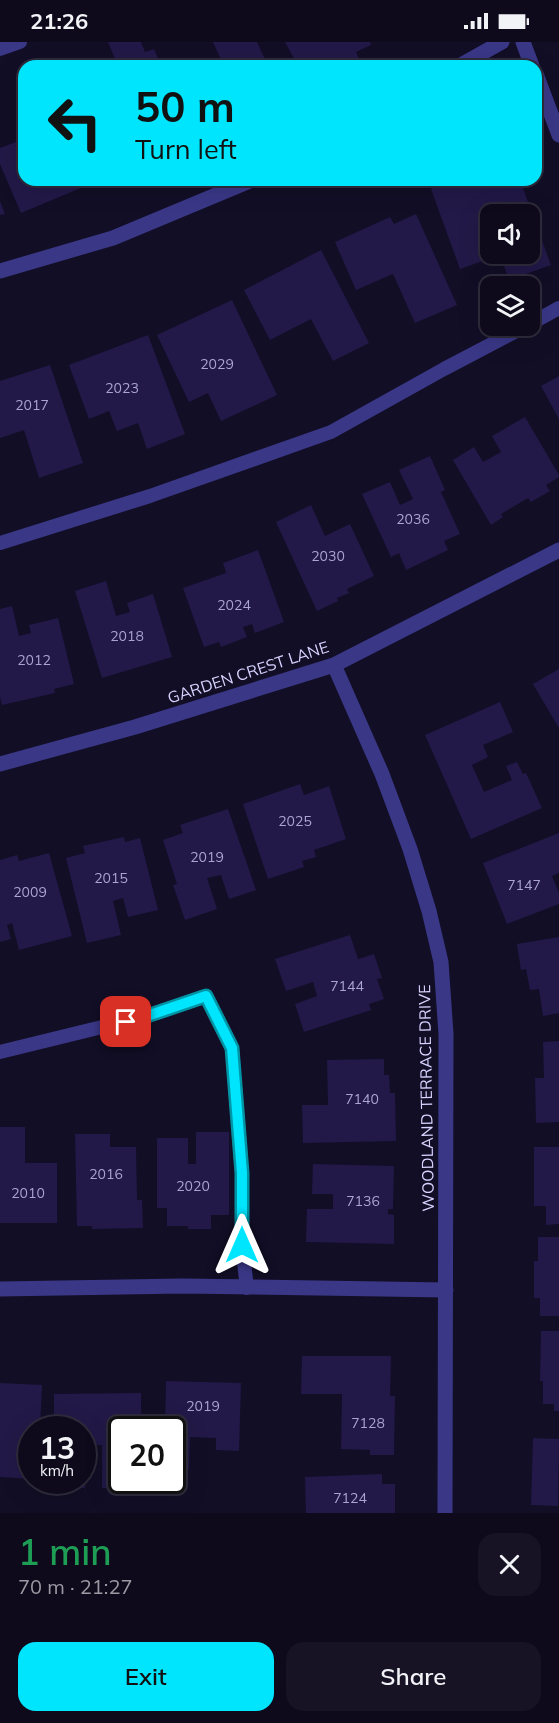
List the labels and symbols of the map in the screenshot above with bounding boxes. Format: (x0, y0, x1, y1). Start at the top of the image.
house number: 2029 (200, 355, 234, 373)
house number: 2023 (105, 379, 139, 397)
house number: 2017 (15, 396, 49, 414)
house number: 2036 (396, 510, 430, 528)
house number: 2030 (311, 547, 345, 565)
house number: 2024 (217, 596, 251, 614)
house number: 2018 (110, 627, 144, 645)
street label: GARDEN CREST LANE (165, 636, 331, 708)
house number: 2012 (17, 651, 51, 669)
house number: 2025 (278, 812, 312, 830)
house number: 2019 (190, 848, 224, 866)
house number: 2015 (94, 869, 128, 887)
house number: 7147 (507, 876, 541, 894)
house number: 2009 (13, 883, 47, 901)
house number: 7144 (330, 977, 364, 995)
street label: WOODLAND TERRACE DRIVE (414, 984, 438, 1212)
pin (100, 996, 151, 1047)
house number: 7140 (345, 1090, 379, 1108)
house number: 2016 (89, 1165, 123, 1183)
house number: 2020 (176, 1177, 210, 1195)
house number: 2010 (11, 1184, 45, 1202)
house number: 7136 (346, 1192, 380, 1210)
position arrow (210, 1213, 274, 1277)
house number: 2019 (186, 1397, 220, 1415)
house number: 7128 (351, 1414, 385, 1432)
speed limit sign: 20 (108, 1416, 186, 1494)
house number: 7124 (333, 1489, 367, 1507)

